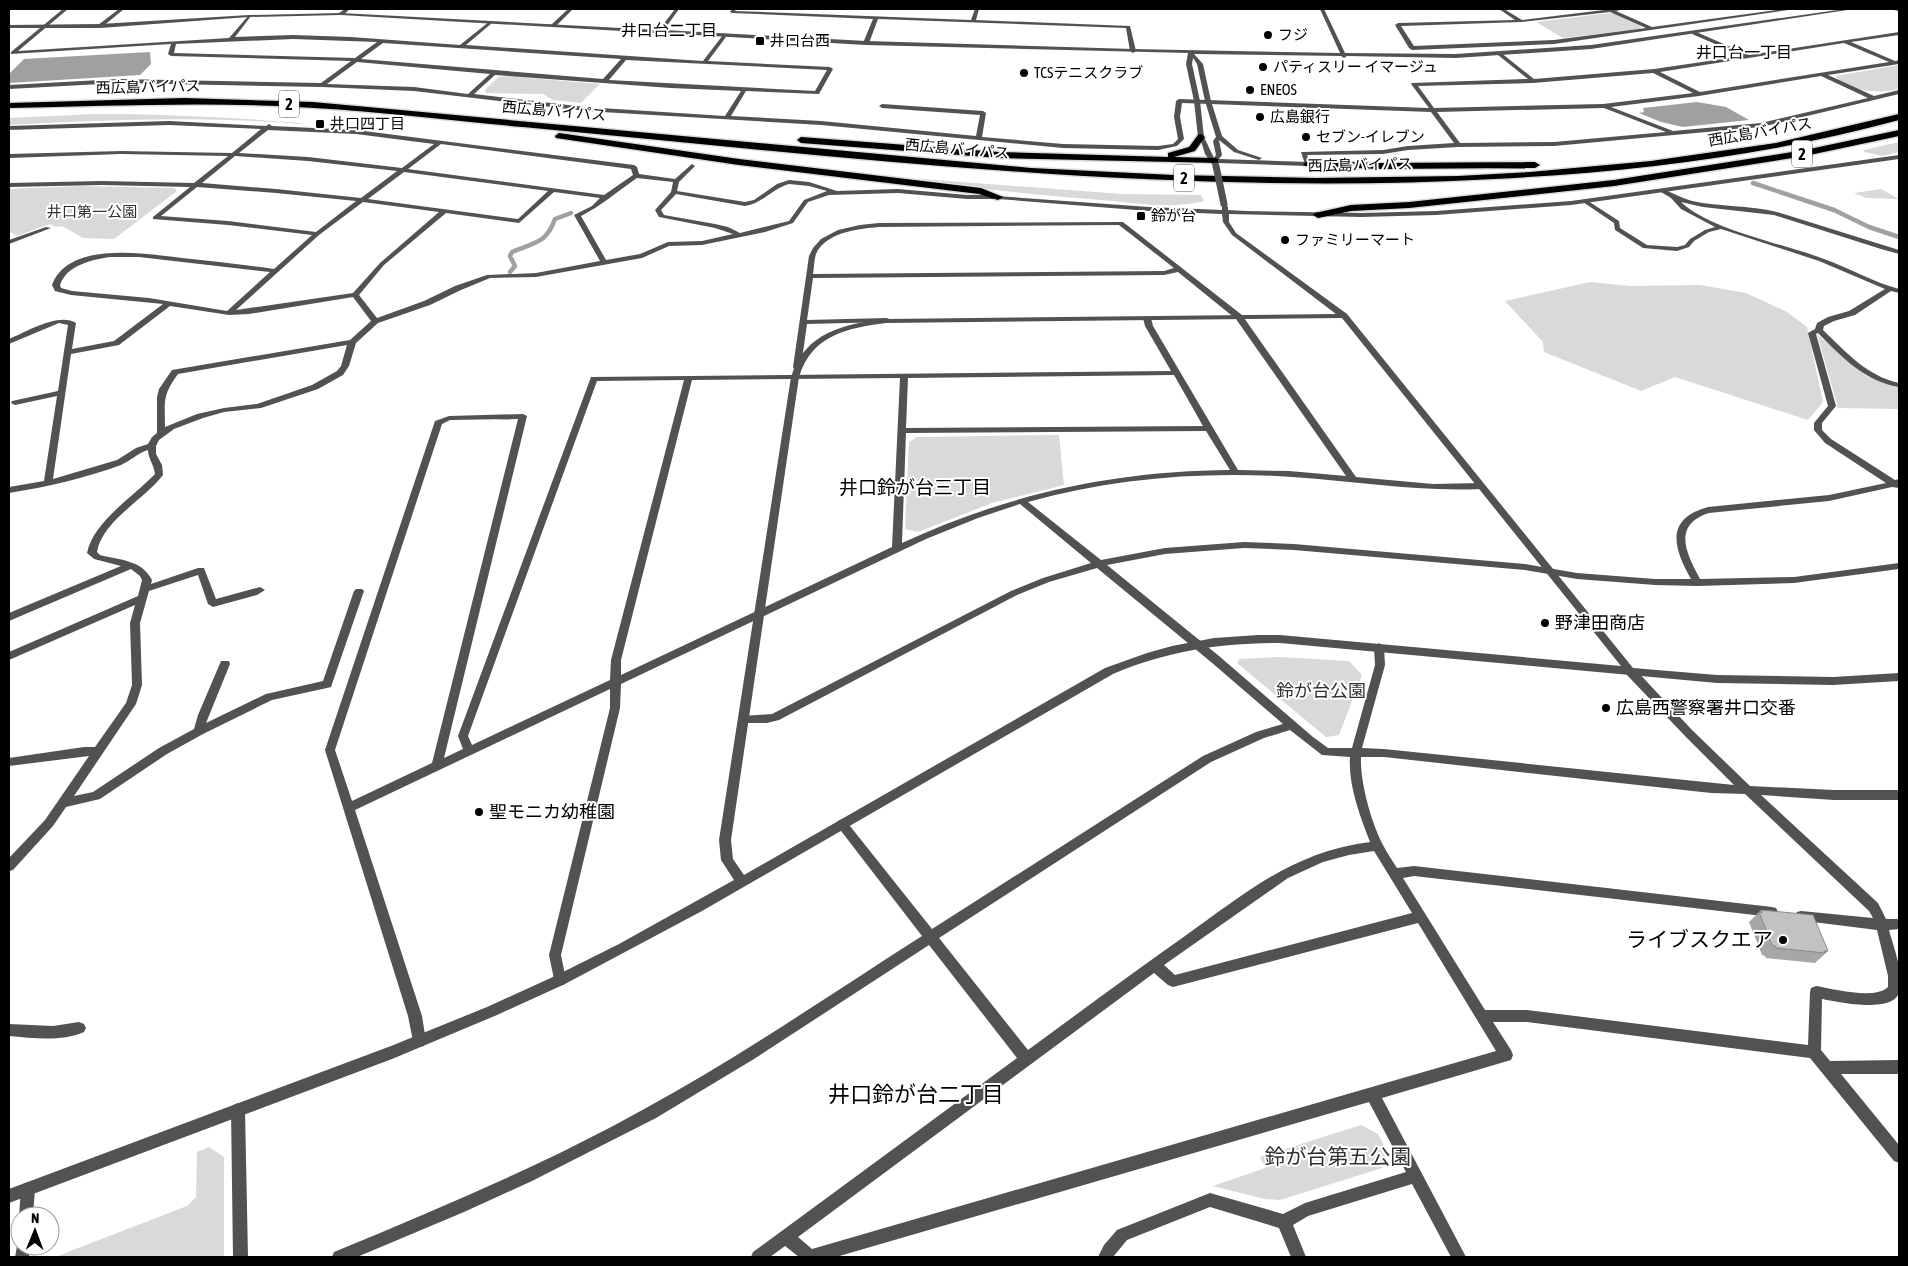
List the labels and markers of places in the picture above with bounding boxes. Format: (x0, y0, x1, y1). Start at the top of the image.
place label: フジ (1278, 26, 1308, 43)
marker: フジ (1262, 29, 1274, 41)
place label: 井口台西 (770, 32, 830, 49)
marker: 井口台西 (754, 35, 766, 47)
place label: パティスリー イマージュ (1273, 58, 1438, 75)
marker: パティスリー イマージュ (1257, 61, 1269, 73)
place label: TCSテニスクラブ (1034, 64, 1143, 81)
marker: TCSテニスクラブ (1018, 67, 1030, 79)
place label: ENEOS (1260, 81, 1297, 98)
marker: ENEOS (1244, 84, 1256, 96)
place label: 広島銀行 (1270, 108, 1330, 125)
marker: 広島銀行 (1254, 111, 1266, 123)
place label: 井口四丁目 (330, 115, 405, 132)
marker: 井口四丁目 (314, 118, 326, 130)
place label: セブン-イレブン (1316, 128, 1425, 145)
marker: セブン-イレブン (1300, 131, 1312, 143)
place label: 鈴が台 (1151, 207, 1196, 224)
marker: 鈴が台 (1135, 210, 1147, 222)
place label: ファミリーマート (1295, 231, 1415, 248)
marker: ファミリーマート (1279, 234, 1291, 246)
place label: 野津田商店 (1555, 612, 1645, 633)
marker: 野津田商店 (1539, 617, 1551, 629)
place label: 広島西警察署井口交番 (1616, 697, 1796, 718)
marker: 広島西警察署井口交番 (1600, 702, 1612, 714)
place label: 聖モニカ幼稚園 (489, 801, 615, 822)
marker: 聖モニカ幼稚園 (473, 806, 485, 818)
place label: ライブスクエア (1626, 927, 1773, 951)
marker: ライブスクエア (1777, 934, 1789, 946)

